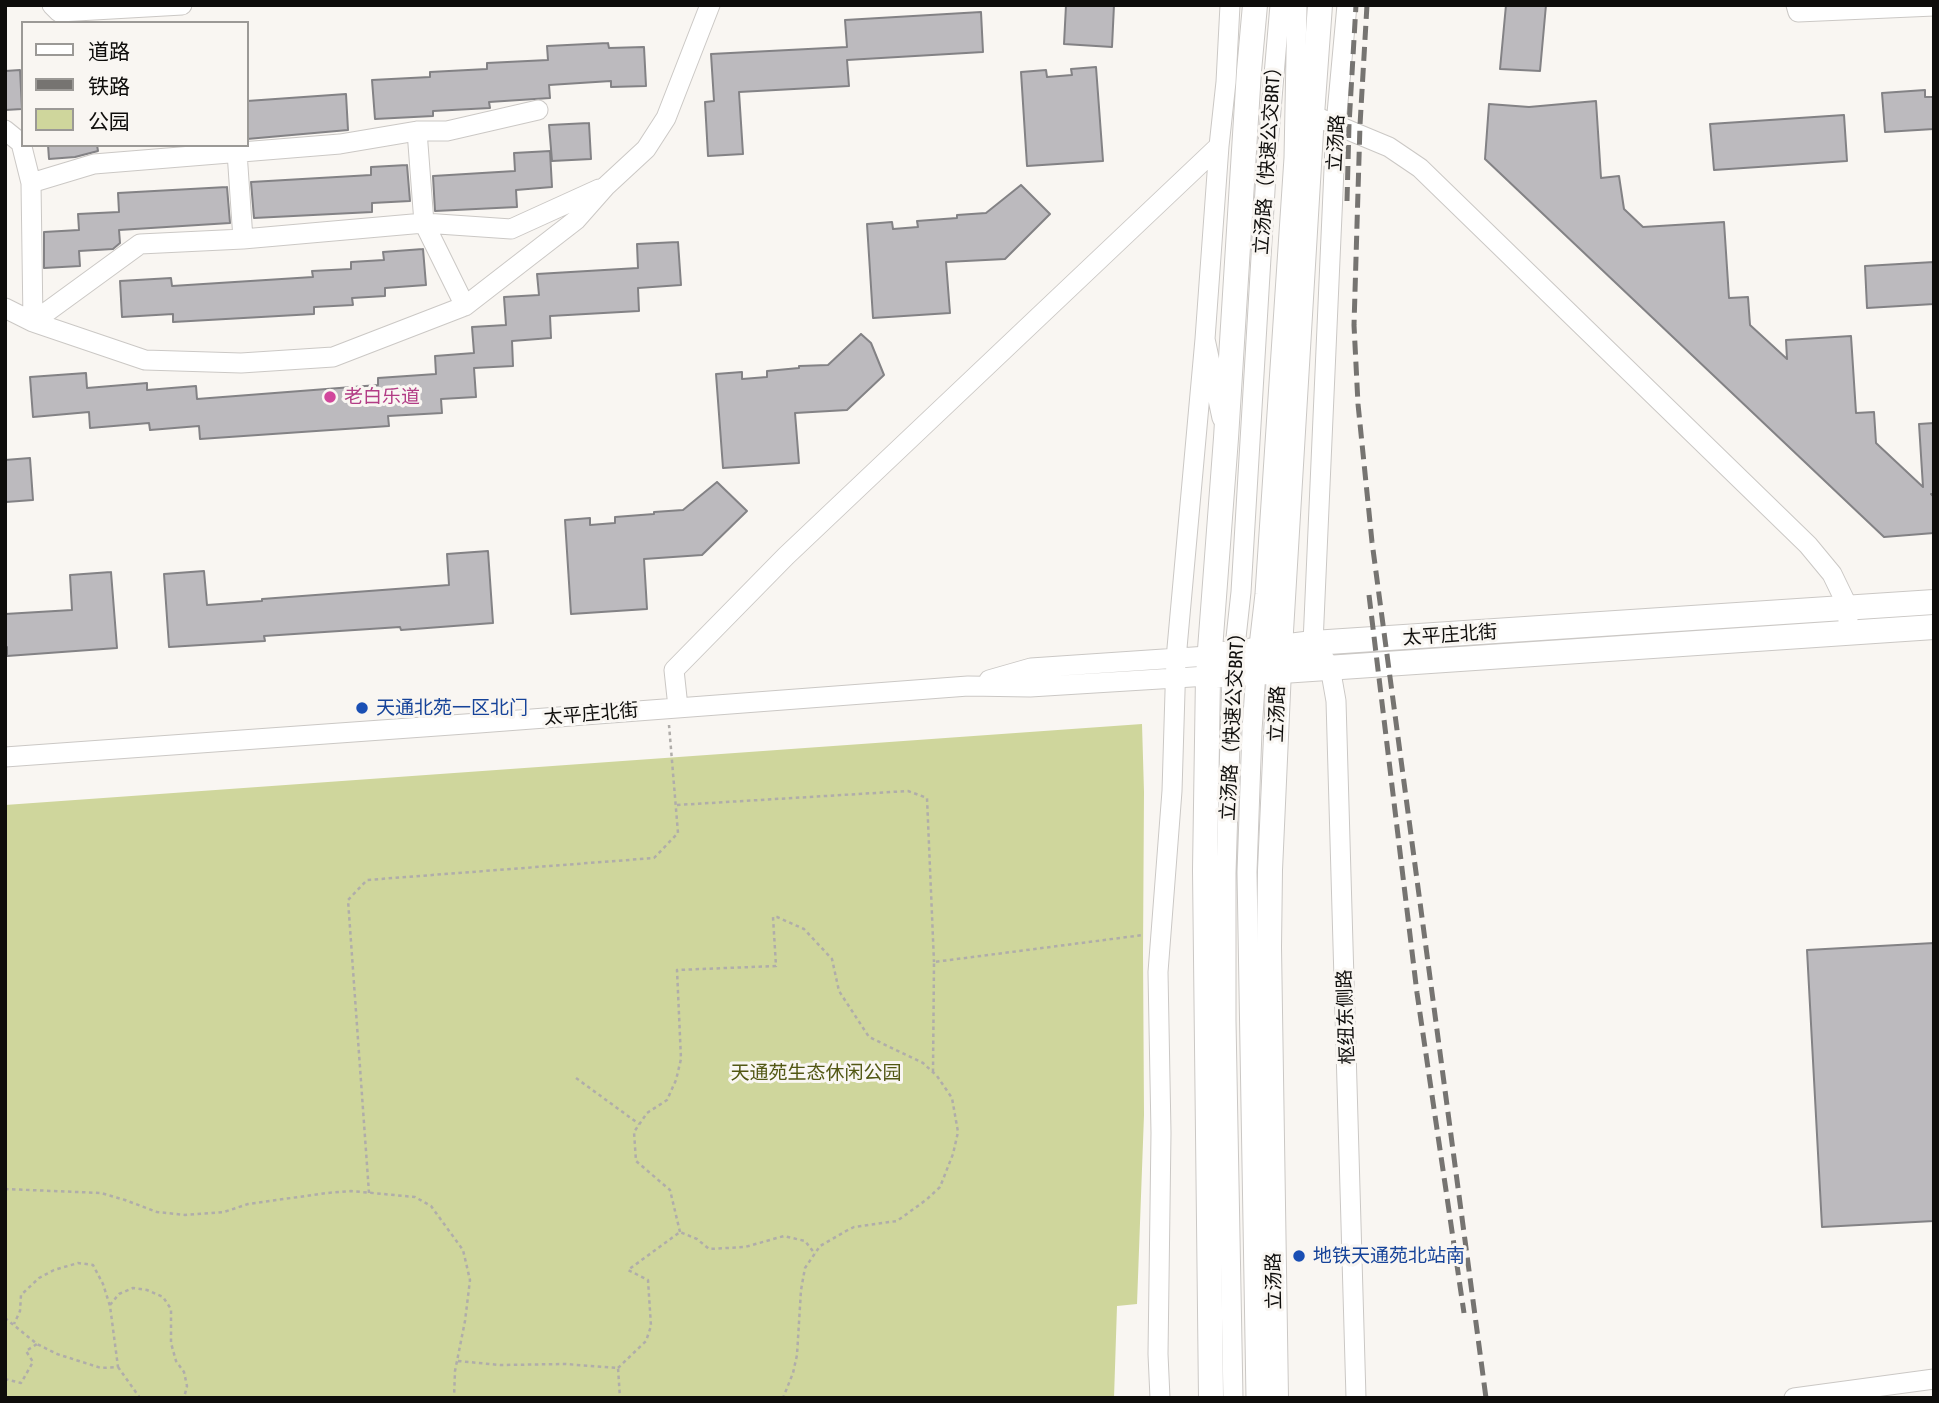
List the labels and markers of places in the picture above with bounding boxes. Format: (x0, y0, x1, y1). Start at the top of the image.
place label: 老白乐道 (344, 386, 420, 408)
marker: 老白乐道 (322, 389, 338, 405)
place label: 天通北苑一区北门 (376, 697, 528, 719)
marker: 天通北苑一区北门 (354, 700, 370, 716)
place label: 地铁天通苑北站南 (1313, 1245, 1465, 1267)
marker: 地铁天通苑北站南 (1291, 1248, 1307, 1264)

